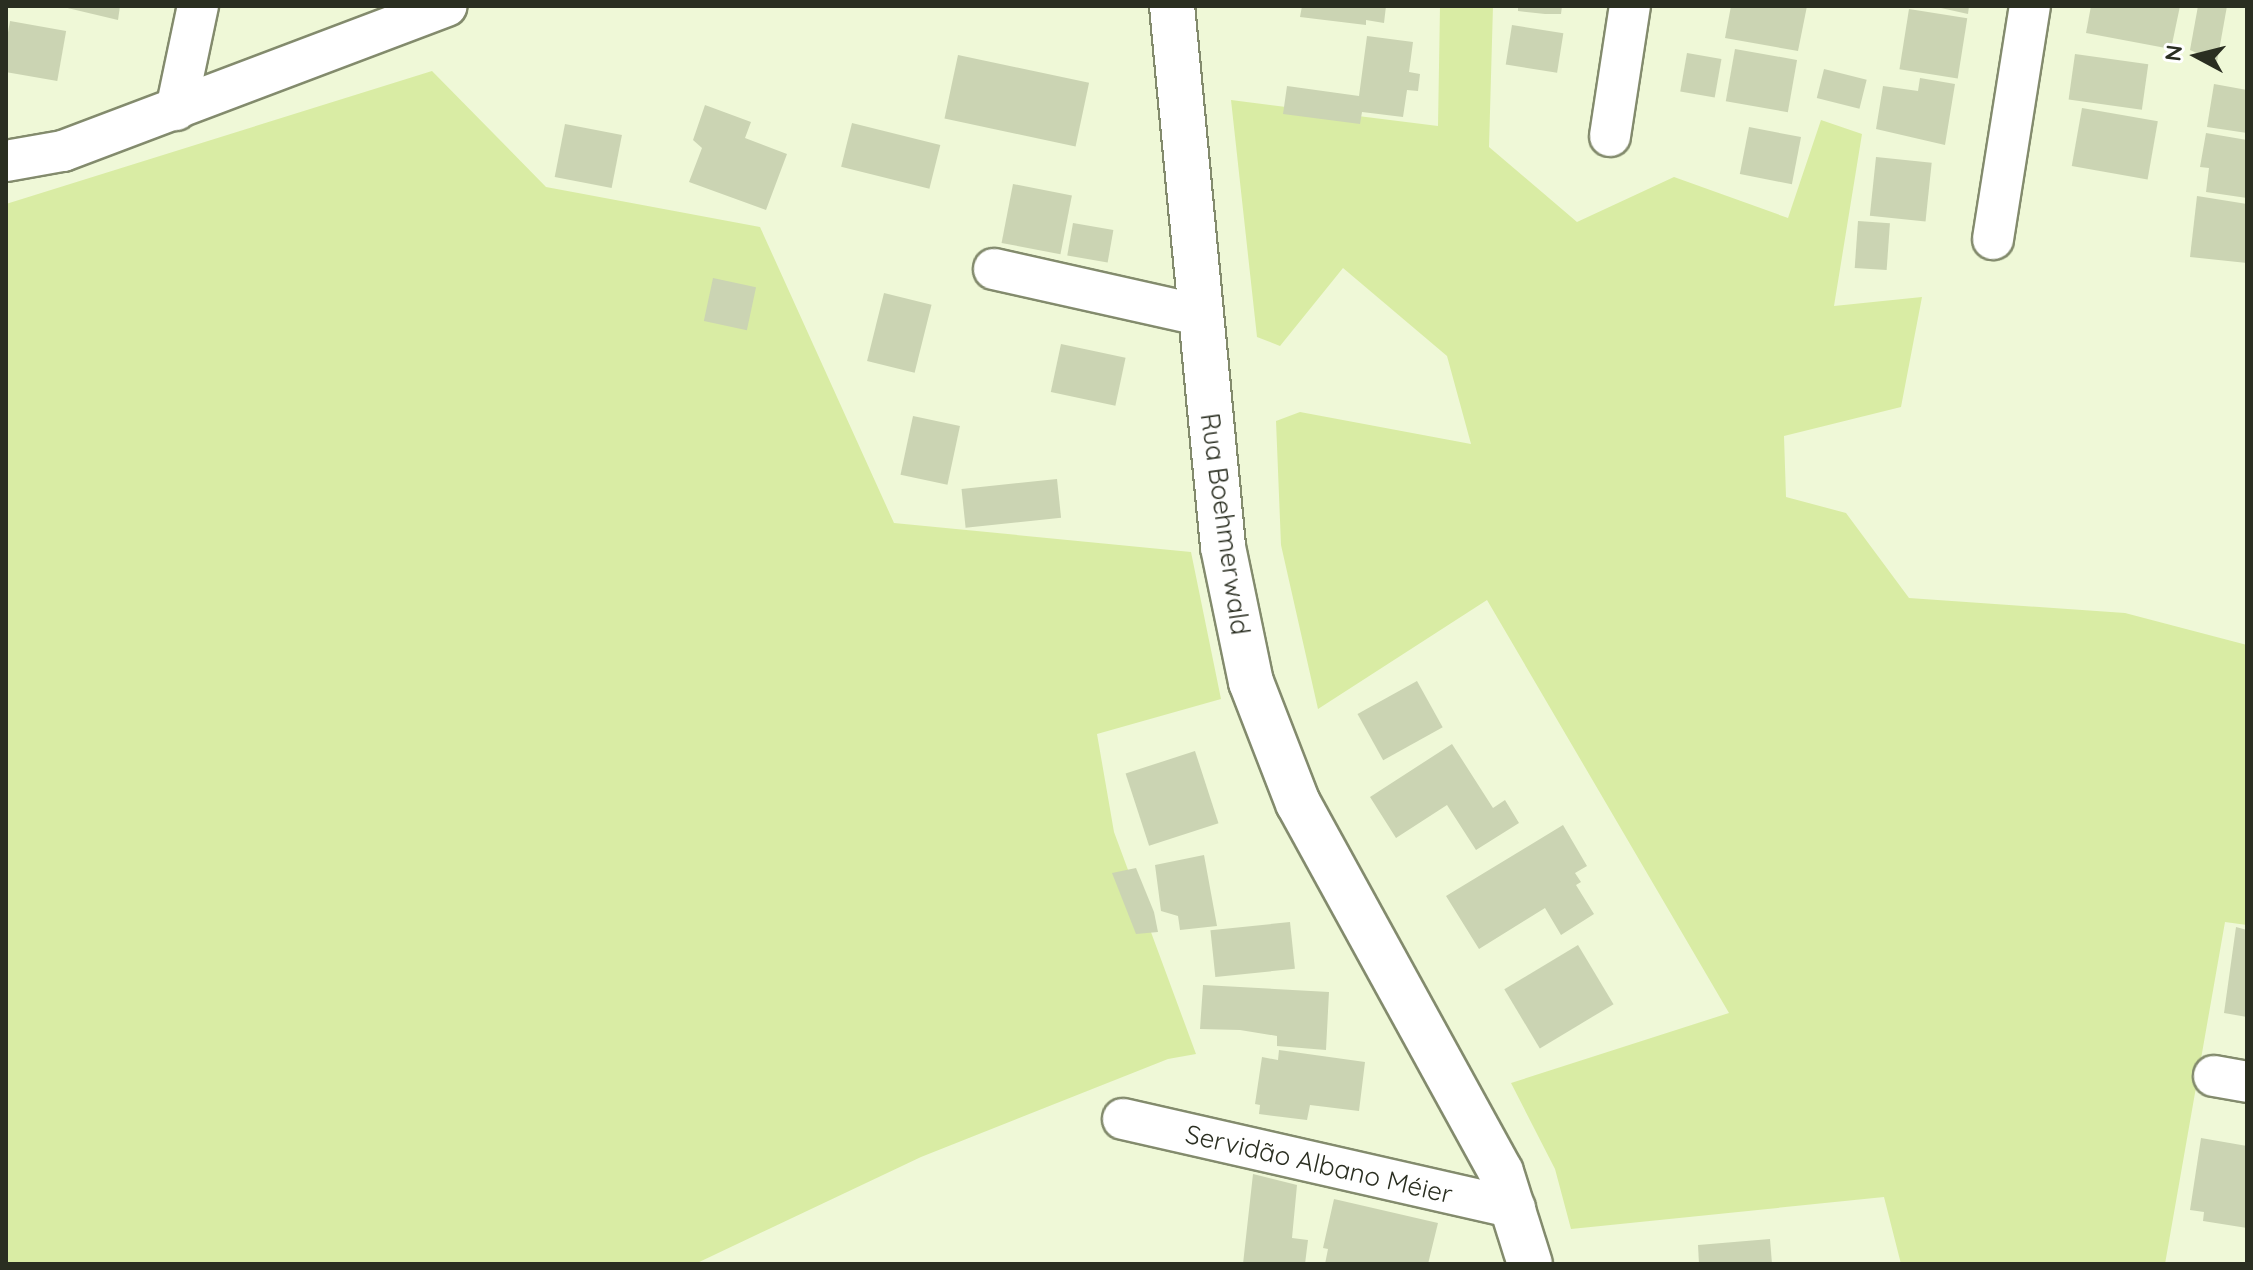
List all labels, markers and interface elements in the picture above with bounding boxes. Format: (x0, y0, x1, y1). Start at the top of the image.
north arrow (2157, 16, 2237, 96)
text: N (2158, 43, 2188, 63)
street label: Rua Boehmerwald (1194, 411, 1256, 637)
street label: Servidão Albano Méier (1183, 1118, 1455, 1210)

